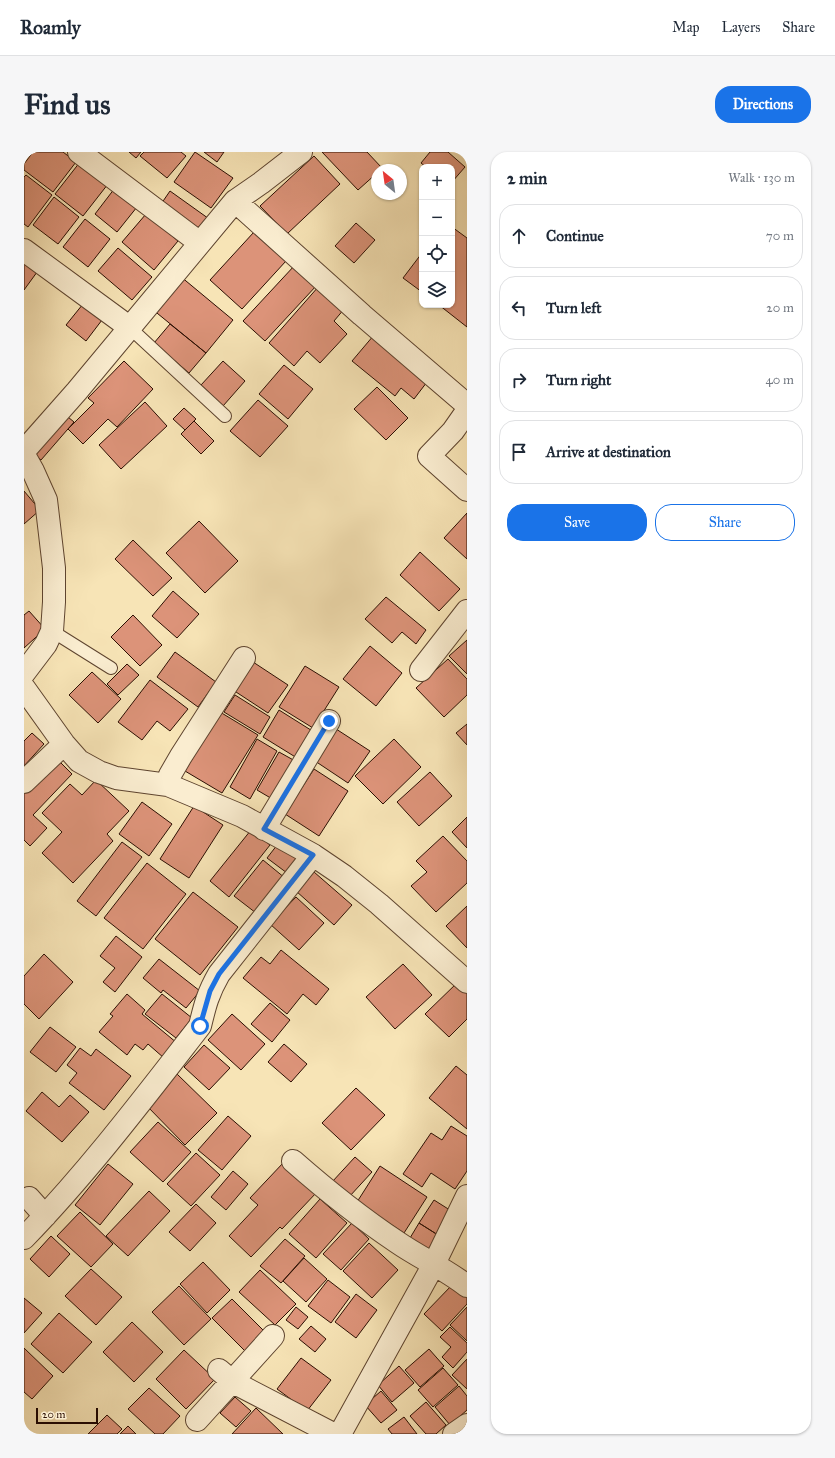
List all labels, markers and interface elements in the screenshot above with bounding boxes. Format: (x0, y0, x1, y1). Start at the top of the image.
text: Roamly (20, 16, 81, 39)
text: Map (672, 19, 700, 36)
text: Layers (722, 19, 760, 36)
text: Share (782, 19, 815, 36)
button: Directions (715, 86, 811, 123)
text: Find us (24, 87, 110, 122)
north arrow (371, 164, 407, 200)
map controls (419, 164, 455, 308)
button: + (419, 164, 455, 200)
text: 2 min (507, 168, 547, 189)
text: Walk · 130 m (728, 170, 795, 186)
button: − (419, 200, 455, 236)
icon: ahead (508, 225, 530, 247)
text: Continue (546, 227, 604, 245)
text: 70 m (766, 228, 794, 244)
button: locate (419, 236, 455, 272)
button: layers (419, 272, 455, 308)
icon: left (508, 297, 530, 319)
text: Turn left (546, 299, 602, 317)
text: 20 m (766, 300, 794, 316)
icon: right (508, 369, 530, 391)
text: Turn right (546, 371, 611, 389)
text: 40 m (765, 372, 794, 388)
icon: arrive (508, 441, 530, 463)
text: Arrive at destination (546, 443, 671, 461)
button: Save (507, 504, 647, 541)
button: Share (655, 504, 795, 541)
route end (320, 712, 338, 730)
route start (191, 1017, 209, 1035)
scale bar (36, 1406, 98, 1425)
text: 20 m (42, 1408, 65, 1421)

